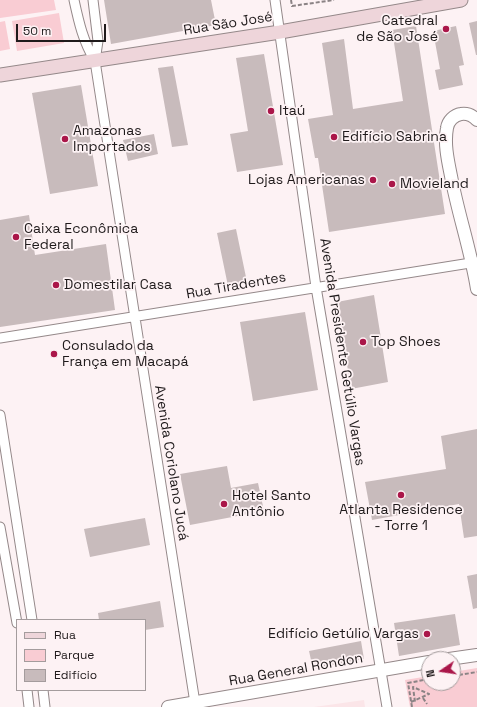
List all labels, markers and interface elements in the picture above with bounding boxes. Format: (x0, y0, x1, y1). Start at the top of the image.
street label: Rua São José (182, 9, 274, 39)
place label: Catedral de São José (356, 13, 438, 46)
scale bar (18, 16, 108, 42)
text: 50 m (23, 23, 51, 39)
marker: Catedral de São José (441, 24, 451, 34)
place label: Itaú (279, 103, 305, 119)
marker: Itaú (266, 106, 276, 116)
place label: Amazonas Importados (73, 123, 151, 156)
place label: Edifício Sabrina (342, 129, 447, 145)
marker: Edifício Sabrina (329, 132, 339, 142)
marker: Amazonas Importados (60, 134, 70, 144)
place label: Lojas Americanas (248, 172, 365, 188)
marker: Lojas Americanas (368, 175, 378, 185)
place label: Movieland (400, 176, 469, 192)
marker: Movieland (387, 179, 397, 189)
place label: Caixa Econômica Federal (24, 221, 138, 254)
marker: Caixa Econômica Federal (11, 232, 21, 242)
street label: Avenida Presidente Getúlio Vargas (316, 237, 368, 467)
street label: Rua Tiradentes (185, 269, 287, 303)
place label: Domestilar Casa (64, 277, 172, 293)
marker: Domestilar Casa (51, 280, 61, 290)
place label: Top Shoes (371, 334, 441, 350)
marker: Top Shoes (358, 337, 368, 347)
place label: Consulado da França em Macapá (62, 338, 189, 370)
marker: Consulado da França em Macapá (49, 349, 59, 359)
street label: Avenida Coriolano Jucá (150, 384, 192, 542)
place label: Hotel Santo Antônio (232, 488, 311, 520)
marker: Atlanta Residence - Torre 1 (396, 490, 406, 500)
marker: Hotel Santo Antônio (219, 499, 229, 509)
place label: Atlanta Residence - Torre 1 (339, 502, 463, 534)
legend (16, 619, 146, 691)
place label: Edifício Getúlio Vargas (268, 626, 419, 642)
text: Rua (54, 627, 76, 643)
marker: Edifício Getúlio Vargas (422, 629, 432, 639)
text: Parque (54, 647, 94, 663)
street label: Rua General Rondon (228, 650, 364, 690)
north arrow (421, 651, 461, 691)
text: Edifício (54, 667, 97, 683)
text: N (423, 668, 438, 679)

